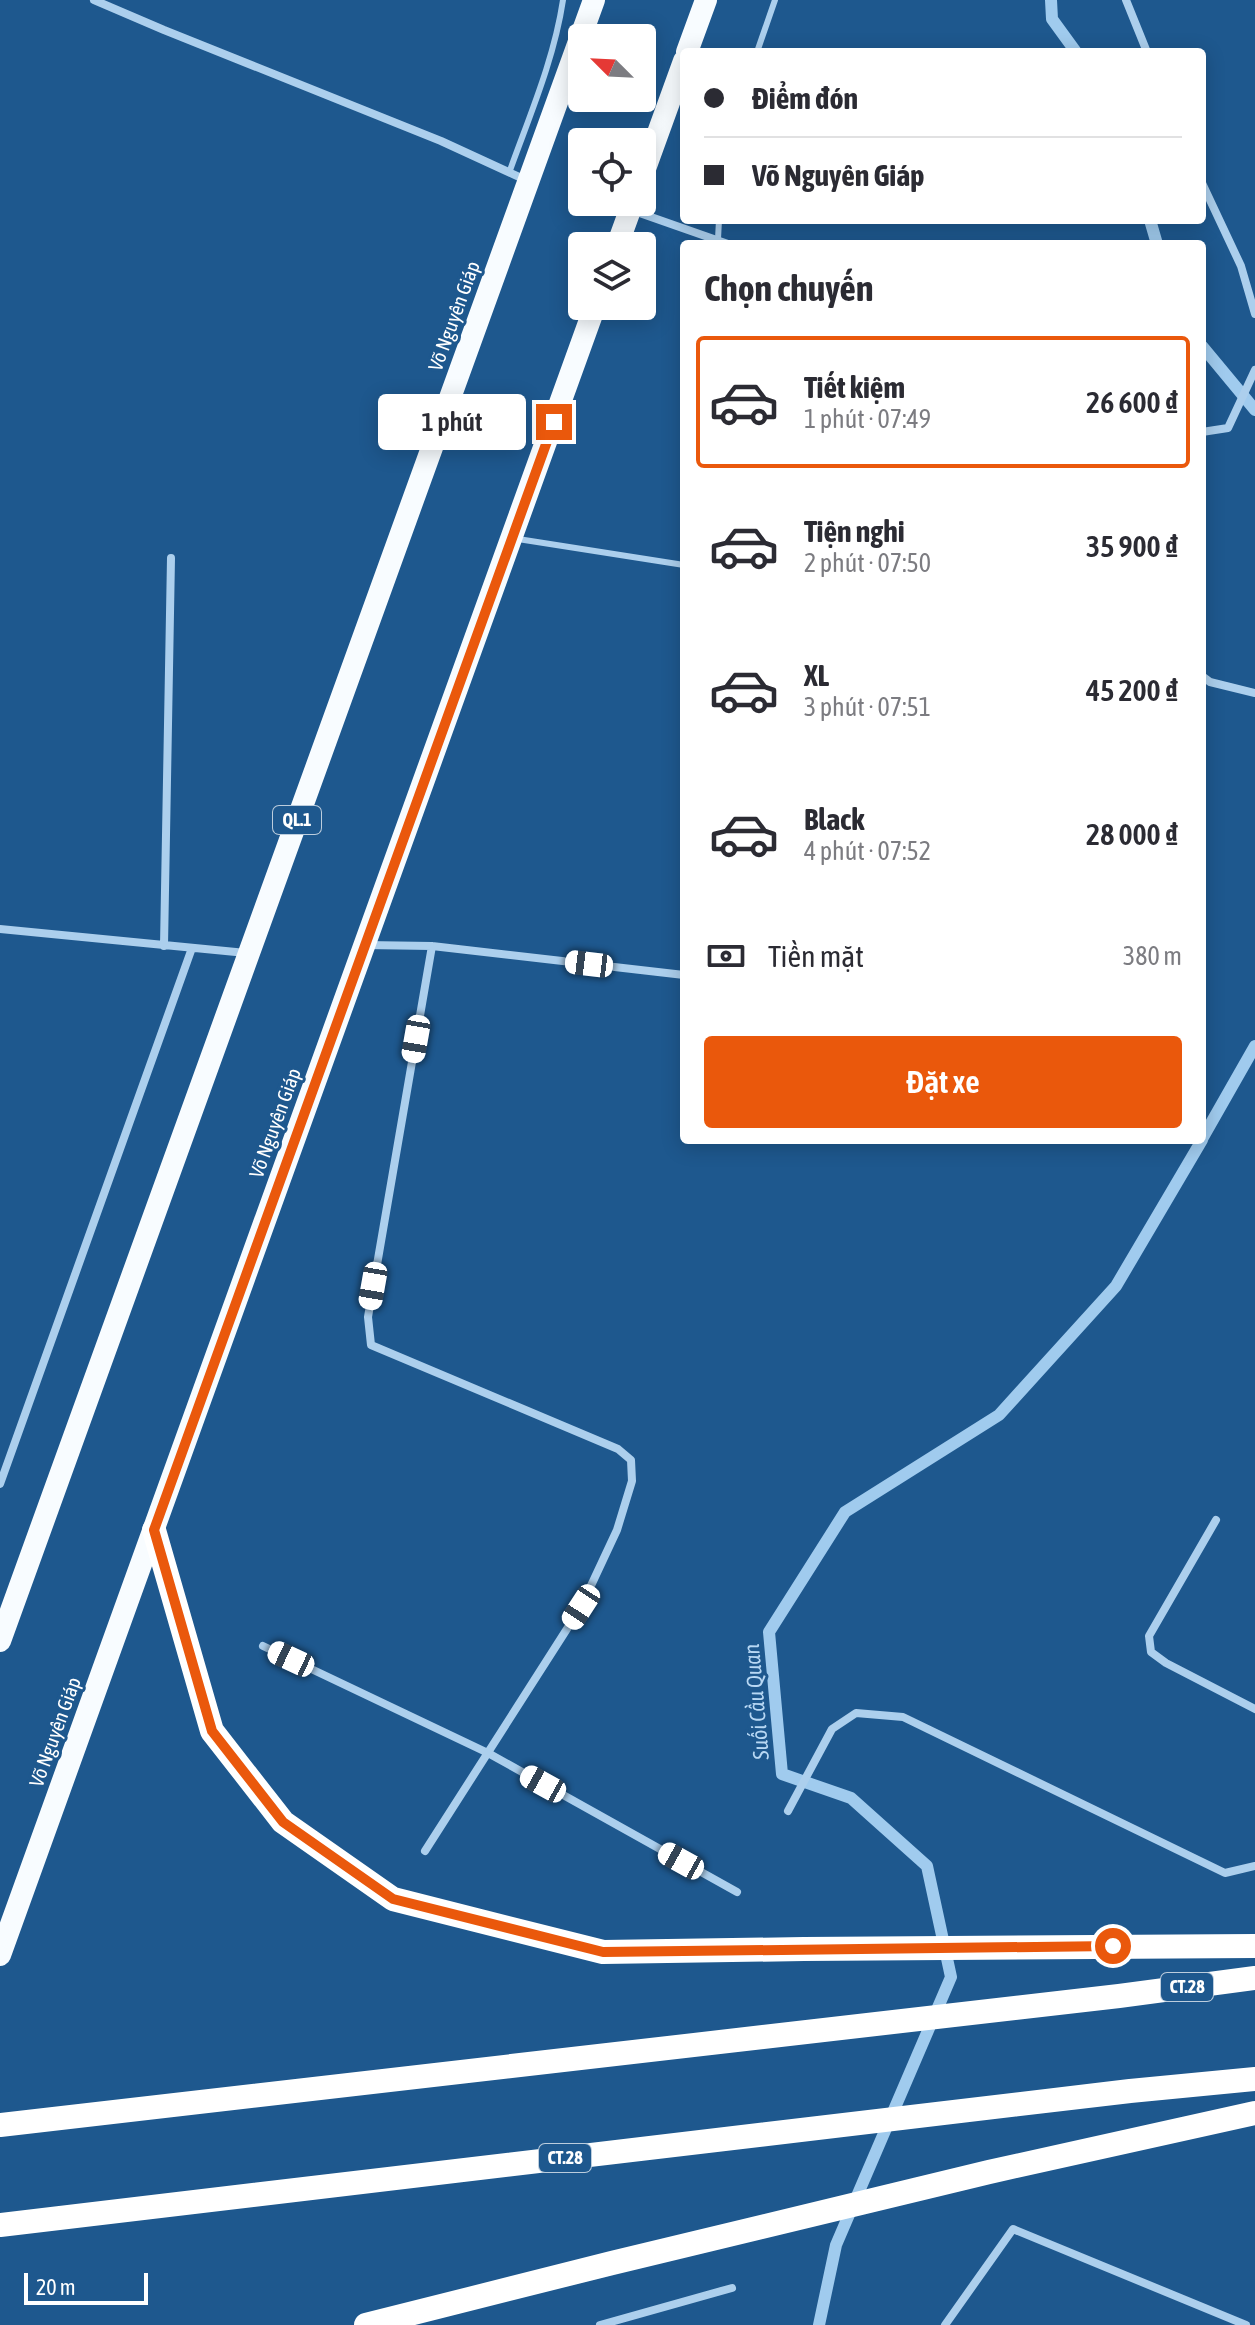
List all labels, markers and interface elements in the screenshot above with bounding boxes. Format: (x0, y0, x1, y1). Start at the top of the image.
north arrow (568, 24, 656, 112)
map controls (568, 24, 656, 320)
text: Điểm đón (752, 81, 858, 115)
button: locate (568, 128, 656, 216)
text: Võ Nguyên Giáp (752, 158, 924, 192)
button: layers (568, 232, 656, 320)
street label: Võ Nguyên Giáp (423, 258, 484, 374)
text: Chọn chuyến (704, 267, 873, 309)
icon: car (708, 366, 780, 438)
text: Tiết kiệm (804, 370, 905, 404)
text: 26 600 ₫ (1086, 385, 1178, 419)
callout: 1 phút (378, 394, 526, 450)
route end (536, 404, 572, 440)
text: 1 phút · 07:49 (804, 404, 931, 434)
text: 1 phút (422, 407, 482, 437)
icon: car (708, 510, 780, 582)
text: Tiện nghi (804, 514, 905, 548)
text: 35 900 ₫ (1086, 529, 1178, 563)
text: 2 phút · 07:50 (804, 548, 931, 578)
icon: car (708, 654, 780, 726)
text: XL (804, 658, 829, 692)
text: 45 200 ₫ (1086, 673, 1178, 707)
text: 3 phút · 07:51 (804, 692, 931, 722)
icon: car (708, 798, 780, 870)
text: Black (804, 802, 864, 836)
road number: QL.1 (273, 806, 321, 834)
text: 28 000 ₫ (1086, 817, 1178, 851)
text: 4 phút · 07:52 (804, 836, 931, 866)
icon: cash (704, 934, 748, 978)
text: Tiền mặt (768, 939, 864, 973)
text: 380 m (1123, 941, 1182, 971)
car (564, 949, 614, 979)
car (400, 1013, 432, 1065)
button: Đặt xe (704, 1036, 1182, 1128)
street label: Võ Nguyên Giáp (244, 1065, 305, 1181)
car (357, 1260, 389, 1312)
car (558, 1580, 604, 1634)
car (264, 1638, 318, 1680)
water label: Suối Cầu Quan (738, 1643, 774, 1762)
street label: Võ Nguyên Giáp (24, 1674, 85, 1790)
car (516, 1762, 570, 1806)
car (654, 1839, 708, 1883)
route start (1095, 1928, 1131, 1964)
road number: CT.28 (1161, 1973, 1213, 2001)
road number: CT.28 (539, 2144, 591, 2172)
scale bar (24, 2269, 148, 2305)
text: 20 m (36, 2274, 76, 2300)

